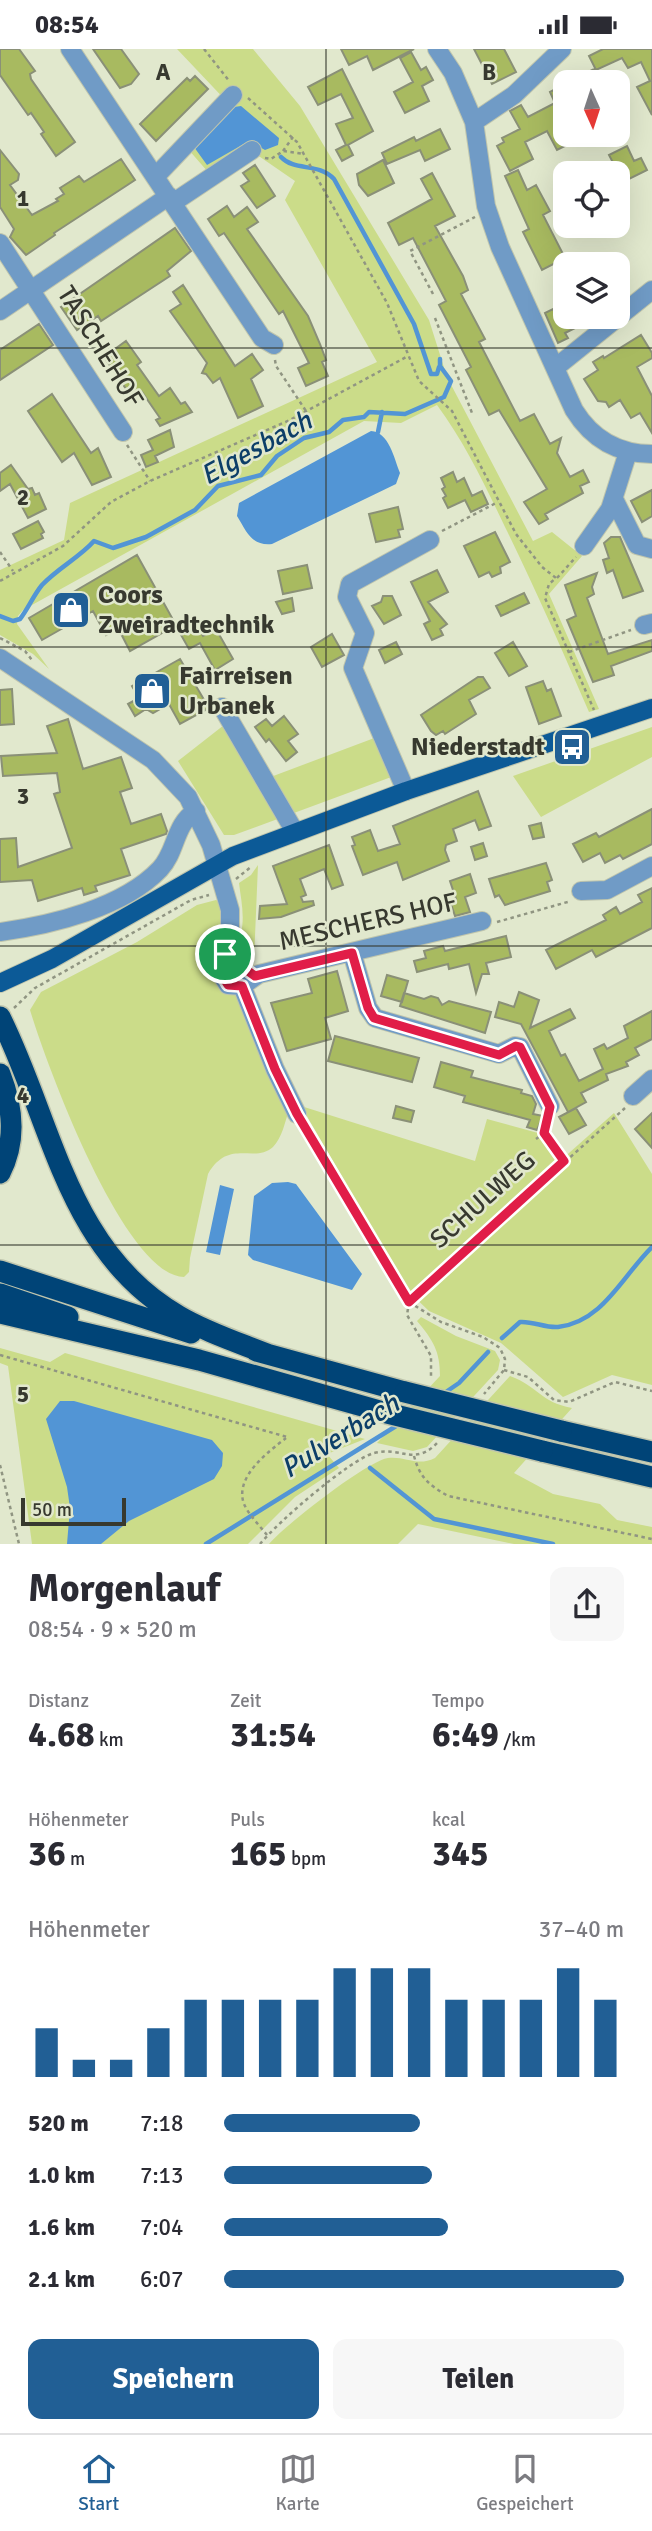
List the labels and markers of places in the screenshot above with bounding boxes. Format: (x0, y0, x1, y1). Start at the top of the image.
place label: Coors Zweiradtechnik (98, 579, 275, 641)
shop icon: Coors Zweiradtechnik (50, 589, 92, 631)
place label: Fairreisen Urbanek (179, 660, 293, 722)
shop icon: Fairreisen Urbanek (131, 670, 173, 712)
bus stop icon: Niederstadt (551, 726, 593, 768)
place label: Niederstadt (411, 731, 545, 763)
pin (195, 924, 255, 984)

